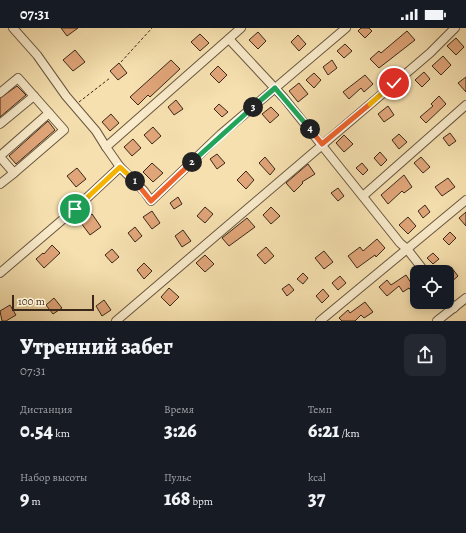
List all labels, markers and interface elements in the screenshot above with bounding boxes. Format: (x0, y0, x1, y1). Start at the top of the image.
text: 07:31 (20, 4, 49, 24)
pin (377, 66, 411, 100)
icon: check (383, 72, 405, 94)
pin: 3 (243, 97, 263, 117)
text: 3 (251, 99, 255, 114)
pin: 4 (300, 119, 320, 139)
text: 4 (307, 121, 313, 136)
pin: 2 (182, 152, 202, 172)
text: 2 (189, 154, 195, 169)
pin: 1 (125, 171, 145, 191)
text: 1 (133, 173, 137, 188)
pin (58, 192, 92, 226)
icon: arrive (64, 198, 86, 220)
map controls (410, 265, 454, 309)
button: locate (410, 265, 454, 309)
scale bar (12, 293, 94, 312)
text: 100 m (18, 294, 45, 309)
text: Утренний забег (20, 332, 173, 362)
button: share (404, 334, 446, 376)
text: 07:31 (20, 362, 45, 379)
text: Дистанция (20, 402, 72, 417)
text: Время (164, 402, 194, 417)
text: Темп (308, 402, 332, 417)
text: 0.54 (20, 417, 53, 444)
text: 3:26 (164, 417, 197, 444)
text: 6:21 (308, 417, 339, 444)
text: km (53, 426, 70, 441)
text: /km (339, 426, 360, 441)
text: Набор высоты (20, 470, 87, 485)
text: Пульс (164, 470, 192, 485)
text: kcal (308, 470, 326, 485)
text: 9 (20, 485, 29, 512)
text: 168 (164, 485, 190, 512)
text: 37 (308, 485, 325, 512)
text: m (29, 494, 41, 509)
text: bpm (190, 494, 213, 509)

